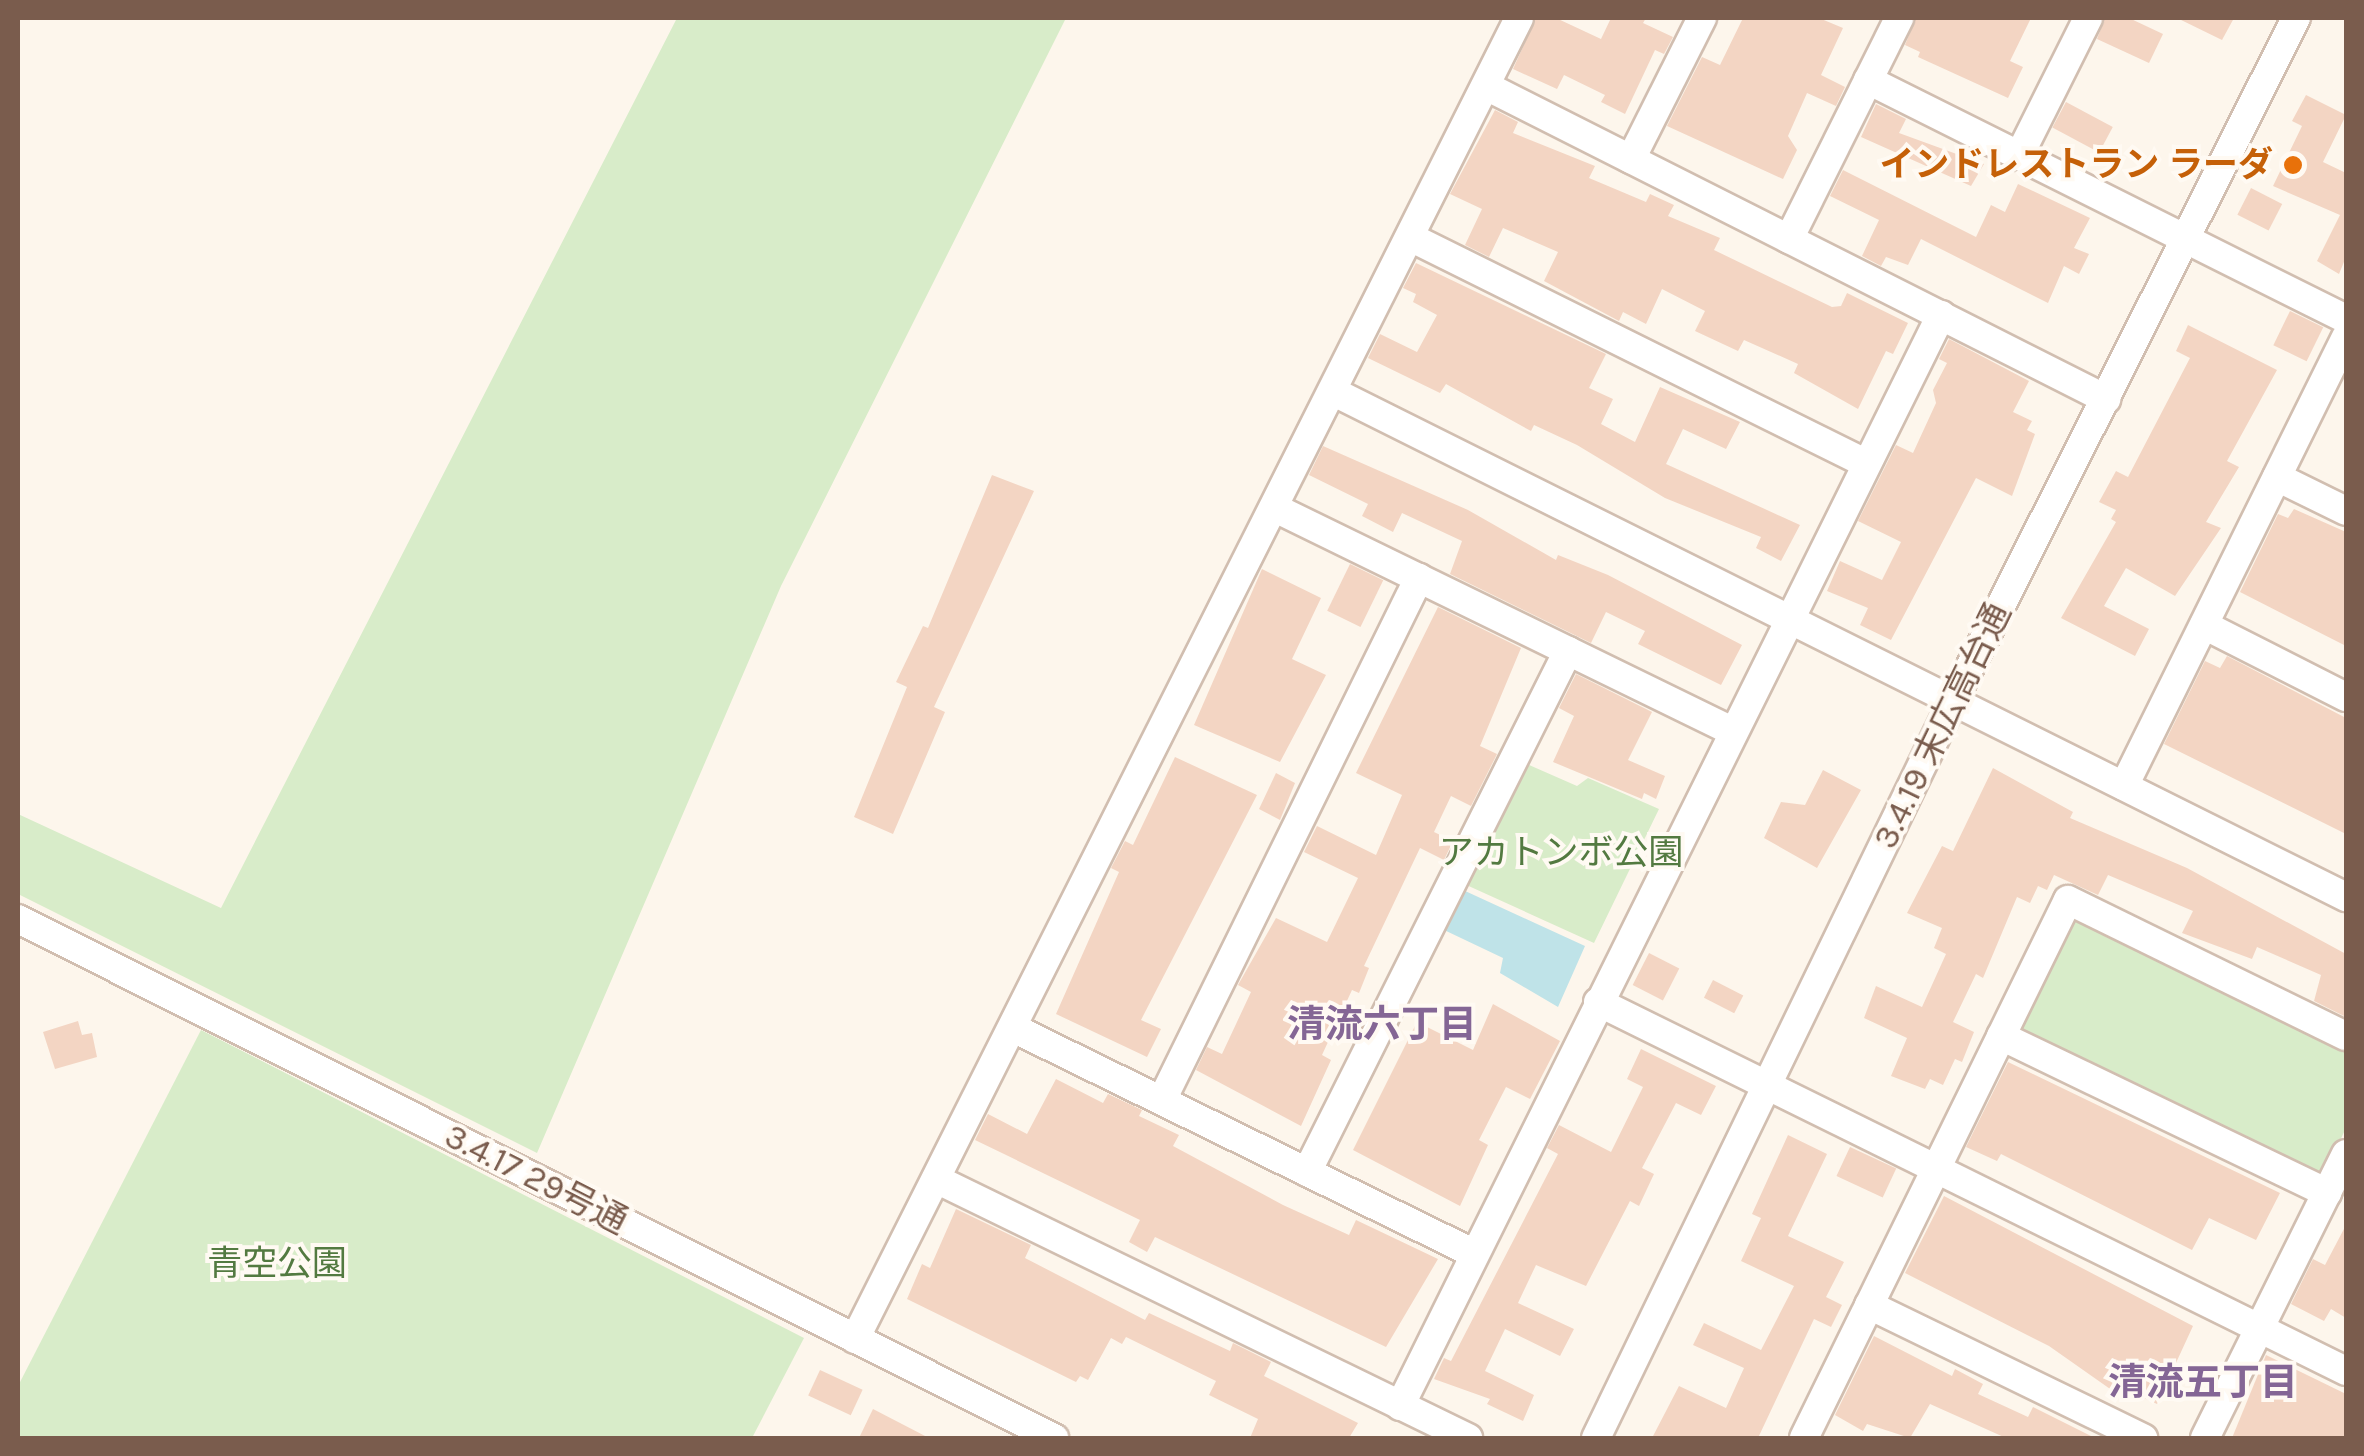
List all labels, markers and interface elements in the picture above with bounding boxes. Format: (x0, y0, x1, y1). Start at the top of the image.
place label: インドレストラン ラーダ (1879, 144, 2273, 186)
marker: インドレストラン ラーダ (2282, 154, 2304, 176)
street label: 3.4.19 末広高台通 (1864, 596, 2020, 856)
park label: アカトンボ公園 (1439, 832, 1683, 874)
district label: 清流六丁目 (1287, 1002, 1477, 1048)
street label: 3.4.17 29号通 (438, 1115, 634, 1243)
park label: 青空公園 (207, 1243, 347, 1285)
district label: 清流五丁目 (2108, 1360, 2298, 1406)

